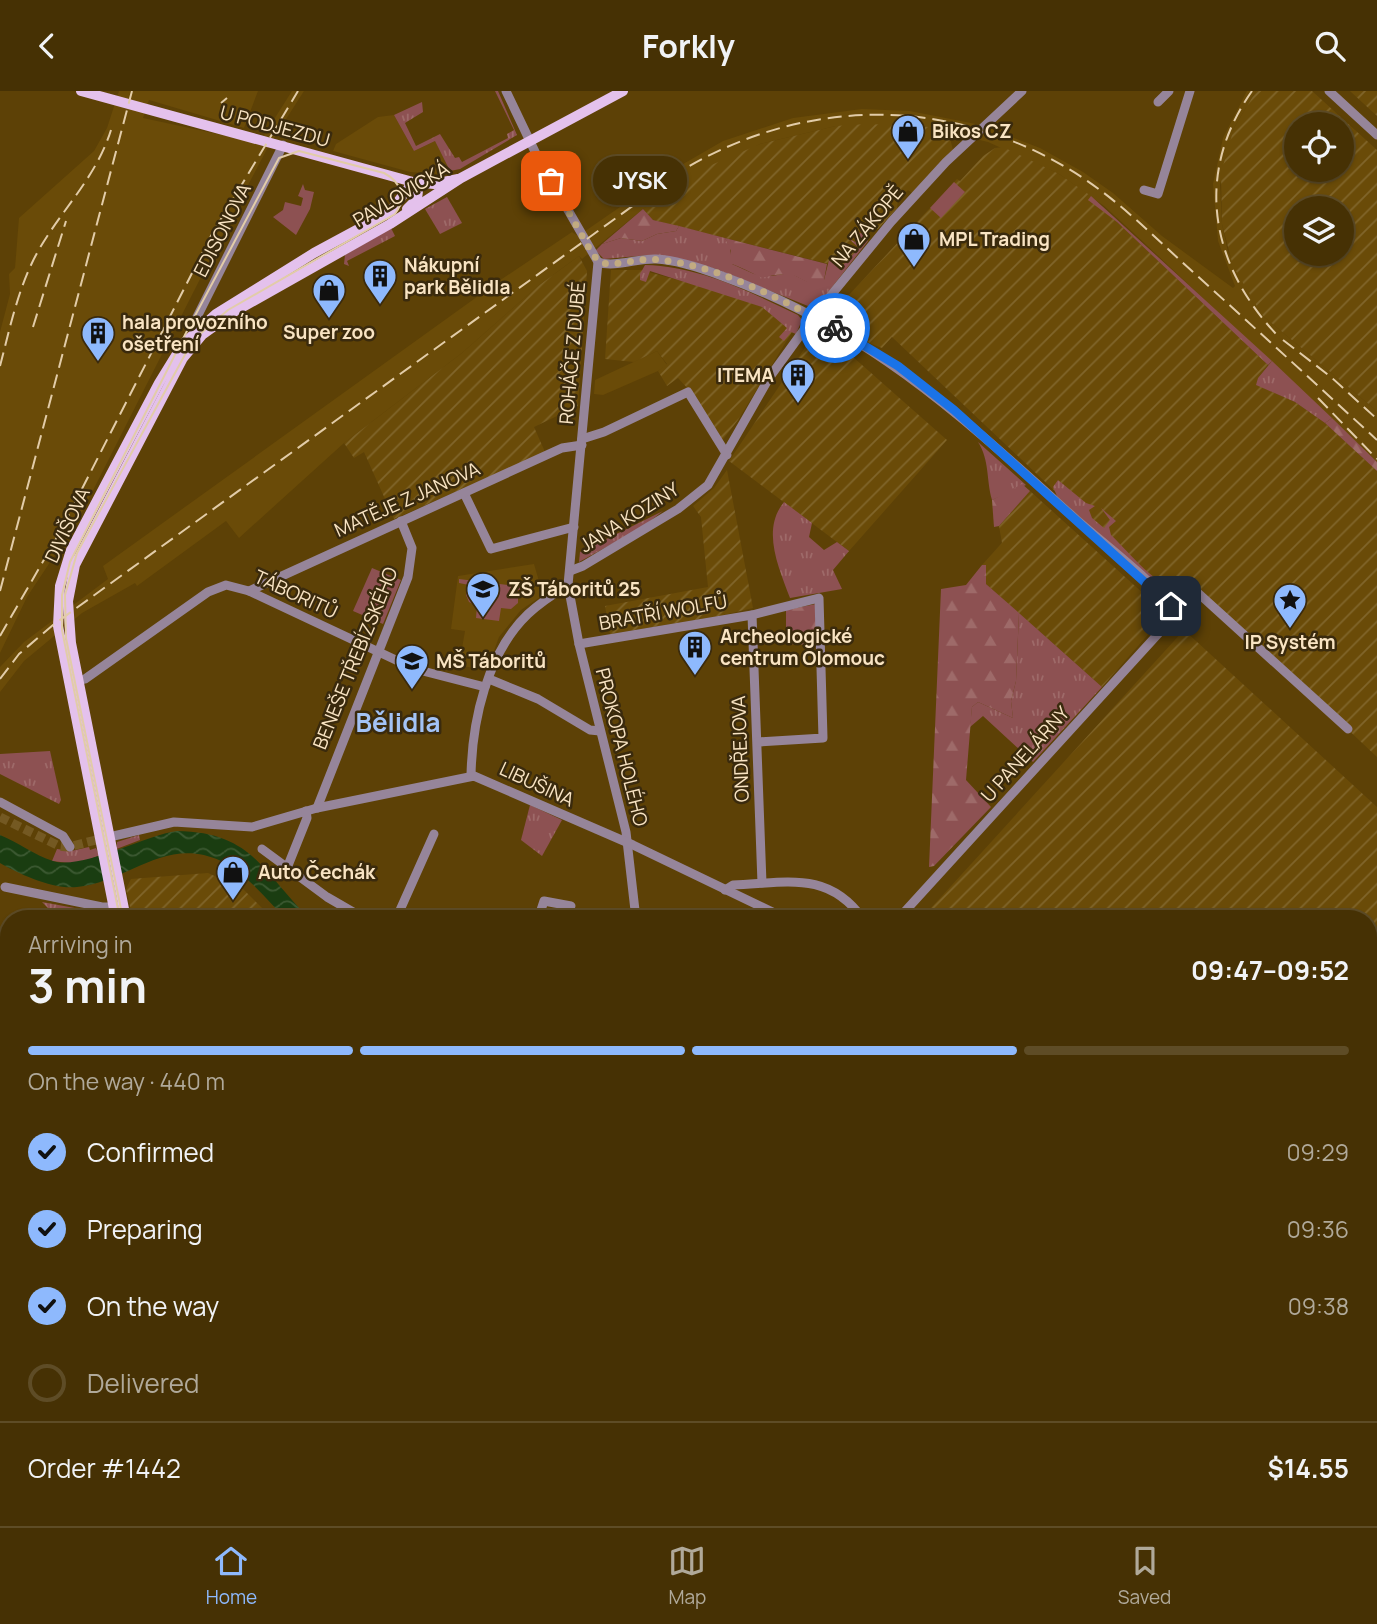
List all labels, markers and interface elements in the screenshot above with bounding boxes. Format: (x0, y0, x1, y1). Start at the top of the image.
text: Forkly (642, 24, 735, 68)
icon: back (28, 27, 66, 65)
icon: search (1311, 27, 1349, 65)
street label: U PODJEZDU (217, 99, 333, 153)
shop icon: Bikos CZ (889, 112, 927, 161)
map controls (1284, 112, 1354, 266)
button: locate (1284, 112, 1354, 182)
place label: Bikos CZ (932, 118, 1012, 144)
pin (521, 151, 581, 211)
street label: PAVLOVICKÁ (348, 155, 454, 233)
callout: JYSK (593, 157, 688, 205)
icon: bag (532, 162, 570, 200)
text: JYSK (613, 164, 667, 196)
street label: EDISONOVA (187, 179, 257, 281)
street label: NA ZÁKOPĚ (825, 180, 909, 272)
button: layers (1284, 196, 1354, 266)
shop icon: MPL Trading (895, 220, 933, 269)
place label: MPL Trading (939, 226, 1050, 252)
place label: Nákupní park Bělidla (404, 252, 510, 300)
building icon: Nákupní park Bělidla (361, 257, 399, 306)
shop icon: Super zoo (310, 271, 348, 320)
street label: ROHÁČE Z DUBÉ (553, 281, 591, 425)
courier (800, 293, 870, 363)
place label: hala provozního ošetření (122, 309, 268, 357)
icon: bike (816, 309, 854, 347)
building icon: hala provozního ošetření (79, 314, 117, 363)
place label: Super zoo (283, 319, 375, 345)
building icon: ITEMA (779, 356, 817, 405)
place label: ITEMA (717, 362, 774, 388)
street label: MATĚJE Z JANOVA (330, 455, 484, 543)
street label: JANA KOZINY (574, 476, 684, 558)
street label: DIVIŠOVA (38, 483, 96, 567)
street label: TÁBORITŮ (250, 563, 342, 625)
street label: BENEŠE TŘEBÍZSKÉHO (306, 563, 404, 753)
school or university icon: ZŠ Táboritů 25 (464, 570, 502, 619)
place label: ZŠ Táboritů 25 (508, 576, 641, 602)
pin (1141, 576, 1201, 636)
place icon: IP Systém (1271, 581, 1309, 630)
icon: home (1152, 587, 1190, 625)
street label: BRATŘÍ WOLFŮ (597, 588, 729, 636)
place label: Archeologické centrum Olomouc (720, 623, 885, 671)
building icon: Archeologické centrum Olomouc (676, 628, 714, 677)
place label: IP Systém (1245, 629, 1335, 655)
school or university icon: MŠ Táboritů (393, 642, 431, 691)
place label: MŠ Táboritů (436, 648, 546, 674)
street label: PROKOPA HOLÉHO (590, 665, 654, 829)
street label: ONDŘEJOVA (725, 695, 755, 803)
street label: U PANELÁRNY (975, 700, 1075, 808)
district label: Bělidla (356, 704, 440, 740)
street label: LIBUŠINA (495, 755, 579, 813)
shop icon: Auto Čechák (214, 853, 252, 902)
place label: Auto Čechák (258, 859, 376, 885)
text: Arriving in (28, 928, 133, 960)
text: 09:47–09:52 (1191, 952, 1349, 988)
text: 3 min (28, 954, 147, 1017)
text: On the way · 440 m (28, 1065, 225, 1097)
icon: check (28, 1133, 66, 1171)
text: Confirmed (87, 1134, 214, 1170)
text: 09:29 (1286, 1136, 1349, 1168)
icon: check (28, 1210, 66, 1248)
text: Preparing (87, 1211, 203, 1247)
text: 09:36 (1287, 1213, 1349, 1245)
icon: check (28, 1287, 66, 1325)
text: On the way (87, 1288, 219, 1324)
text: 09:38 (1288, 1290, 1349, 1322)
text: Delivered (87, 1365, 199, 1401)
text: Order #1442 (28, 1450, 181, 1486)
text: $14.55 (1268, 1450, 1349, 1486)
tab: Home (206, 1542, 257, 1610)
tab: Map (668, 1542, 706, 1610)
tab: Saved (1118, 1542, 1171, 1610)

